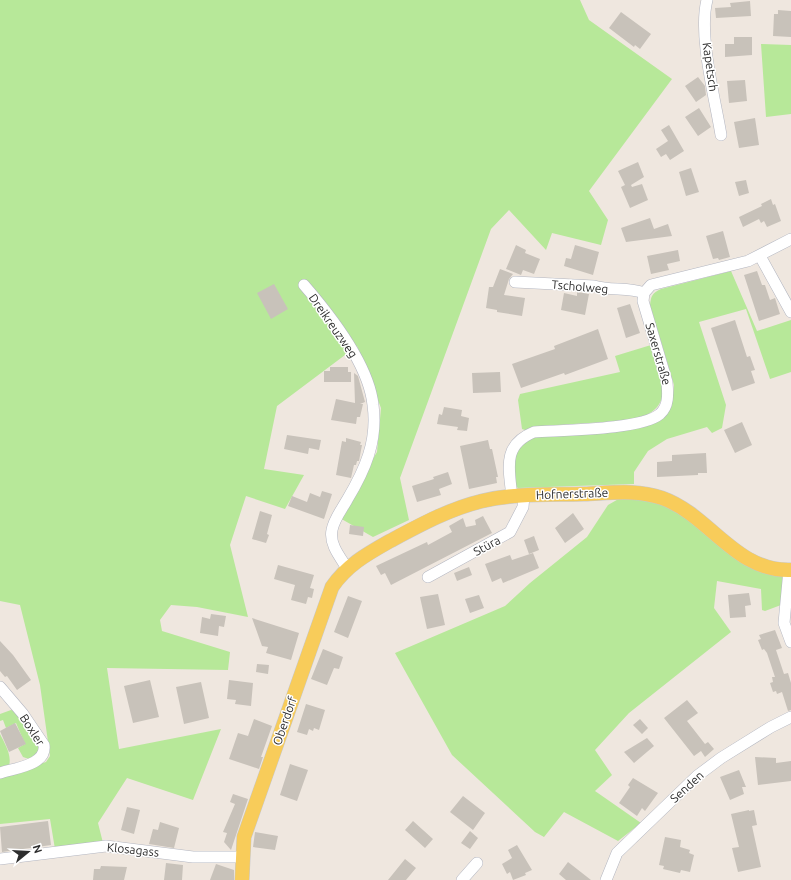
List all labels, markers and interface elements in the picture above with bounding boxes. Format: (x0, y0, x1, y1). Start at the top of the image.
street label: Kapetsch (701, 42, 720, 92)
street label: Tscholweg (551, 278, 609, 295)
street label: Dreikreuzweg (307, 291, 360, 360)
street label: Saxerstraße (643, 321, 674, 386)
street label: Hofnerstraße (536, 486, 608, 501)
street label: Stüra (471, 533, 502, 558)
street label: Oberdorf (270, 694, 299, 747)
street label: Boxler (17, 712, 48, 748)
street label: Senden (667, 768, 706, 805)
north arrow (8, 832, 48, 872)
street label: Klosagass (106, 840, 160, 859)
text: N (31, 843, 44, 855)

